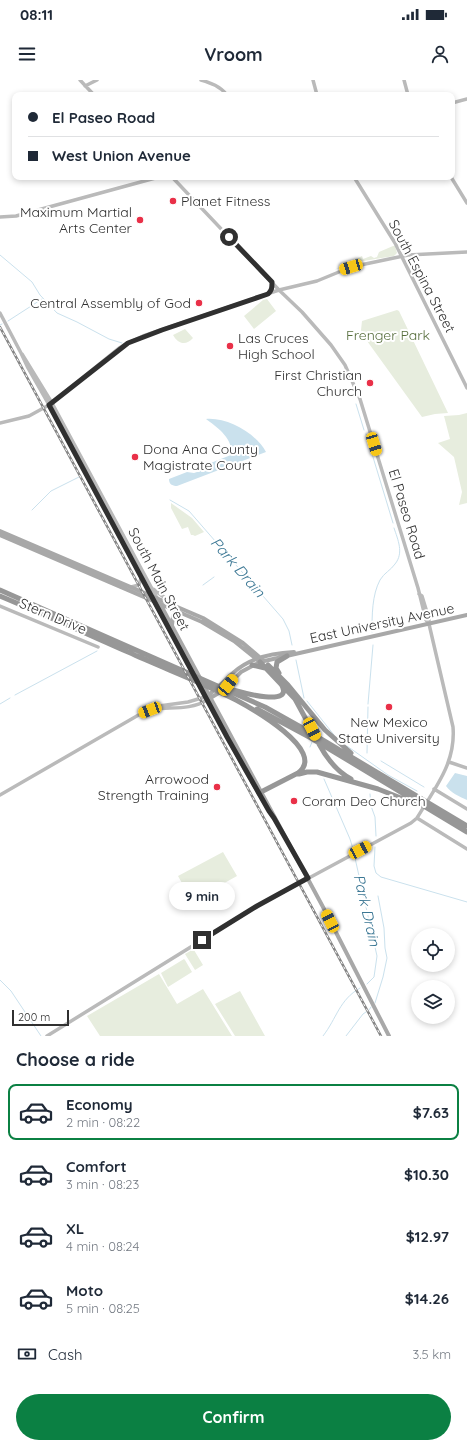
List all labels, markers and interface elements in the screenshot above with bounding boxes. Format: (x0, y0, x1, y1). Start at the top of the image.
text: 08:11 (20, 5, 53, 24)
icon: menu (16, 43, 38, 65)
text: Vroom (204, 43, 263, 66)
icon: person (429, 43, 451, 65)
text: El Paseo Road (52, 108, 155, 127)
text: West Union Avenue (52, 146, 191, 165)
place label: Planet Fitness (181, 192, 270, 210)
marker: Planet Fitness (168, 196, 178, 206)
place label: Maximum Martial Arts Center (20, 203, 133, 237)
marker: Maximum Martial Arts Center (135, 215, 145, 225)
street label: South Espina Street (385, 216, 460, 336)
route start (220, 228, 238, 246)
car (338, 258, 364, 276)
place label: Central Assembly of God (30, 294, 191, 312)
marker: Central Assembly of God (194, 298, 204, 308)
park label: Frenger Park (346, 326, 430, 344)
place label: Las Cruces High School (238, 329, 315, 363)
marker: Las Cruces High School (225, 341, 235, 351)
place label: First Christian Church (274, 366, 362, 400)
marker: First Christian Church (365, 378, 375, 388)
car (365, 431, 383, 457)
place label: Dona Ana County Magistrate Court (143, 440, 258, 474)
marker: Dona Ana County Magistrate Court (130, 452, 140, 462)
street label: El Paseo Road (385, 467, 429, 561)
street label: South Main Street (124, 524, 194, 634)
water label: Park Drain (207, 533, 269, 601)
street label: Stern Drive (17, 594, 89, 638)
street label: East University Avenue (308, 599, 456, 647)
car (216, 672, 240, 698)
car (137, 700, 163, 720)
marker: New Mexico State University (384, 702, 394, 712)
place label: New Mexico State University (338, 713, 440, 747)
car (301, 716, 323, 742)
place label: Arrowood Strength Training (98, 770, 209, 804)
marker: Arrowood Strength Training (212, 782, 222, 792)
place label: Coram Deo Church (302, 792, 426, 810)
marker: Coram Deo Church (289, 796, 299, 806)
car (347, 839, 373, 861)
water label: Park Drain (350, 872, 385, 948)
callout: 9 min (169, 882, 235, 910)
text: 9 min (185, 888, 219, 904)
car (319, 908, 341, 934)
map controls (411, 928, 455, 1024)
button: locate (411, 928, 455, 972)
route end (193, 931, 211, 949)
button: layers (411, 980, 455, 1024)
scale bar (12, 1008, 69, 1027)
text: 200 m (18, 1010, 50, 1024)
text: Choose a ride (16, 1048, 135, 1071)
icon: car (18, 1094, 54, 1130)
text: Economy (66, 1095, 133, 1114)
text: $7.63 (413, 1103, 449, 1122)
text: 2 min · 08:22 (66, 1114, 140, 1130)
icon: car (18, 1156, 54, 1192)
text: Comfort (66, 1157, 127, 1176)
text: $10.30 (404, 1165, 449, 1184)
text: 3 min · 08:23 (66, 1176, 139, 1192)
icon: car (18, 1218, 54, 1254)
text: XL (66, 1219, 84, 1238)
text: $12.97 (406, 1227, 449, 1246)
text: 4 min · 08:24 (66, 1238, 139, 1254)
icon: car (18, 1280, 54, 1316)
text: Moto (66, 1281, 103, 1300)
text: $14.26 (405, 1289, 449, 1308)
text: 5 min · 08:25 (66, 1300, 140, 1316)
icon: cash (16, 1343, 38, 1365)
text: Cash (48, 1345, 82, 1364)
text: 3.5 km (412, 1346, 451, 1362)
button: Confirm (16, 1394, 451, 1440)

